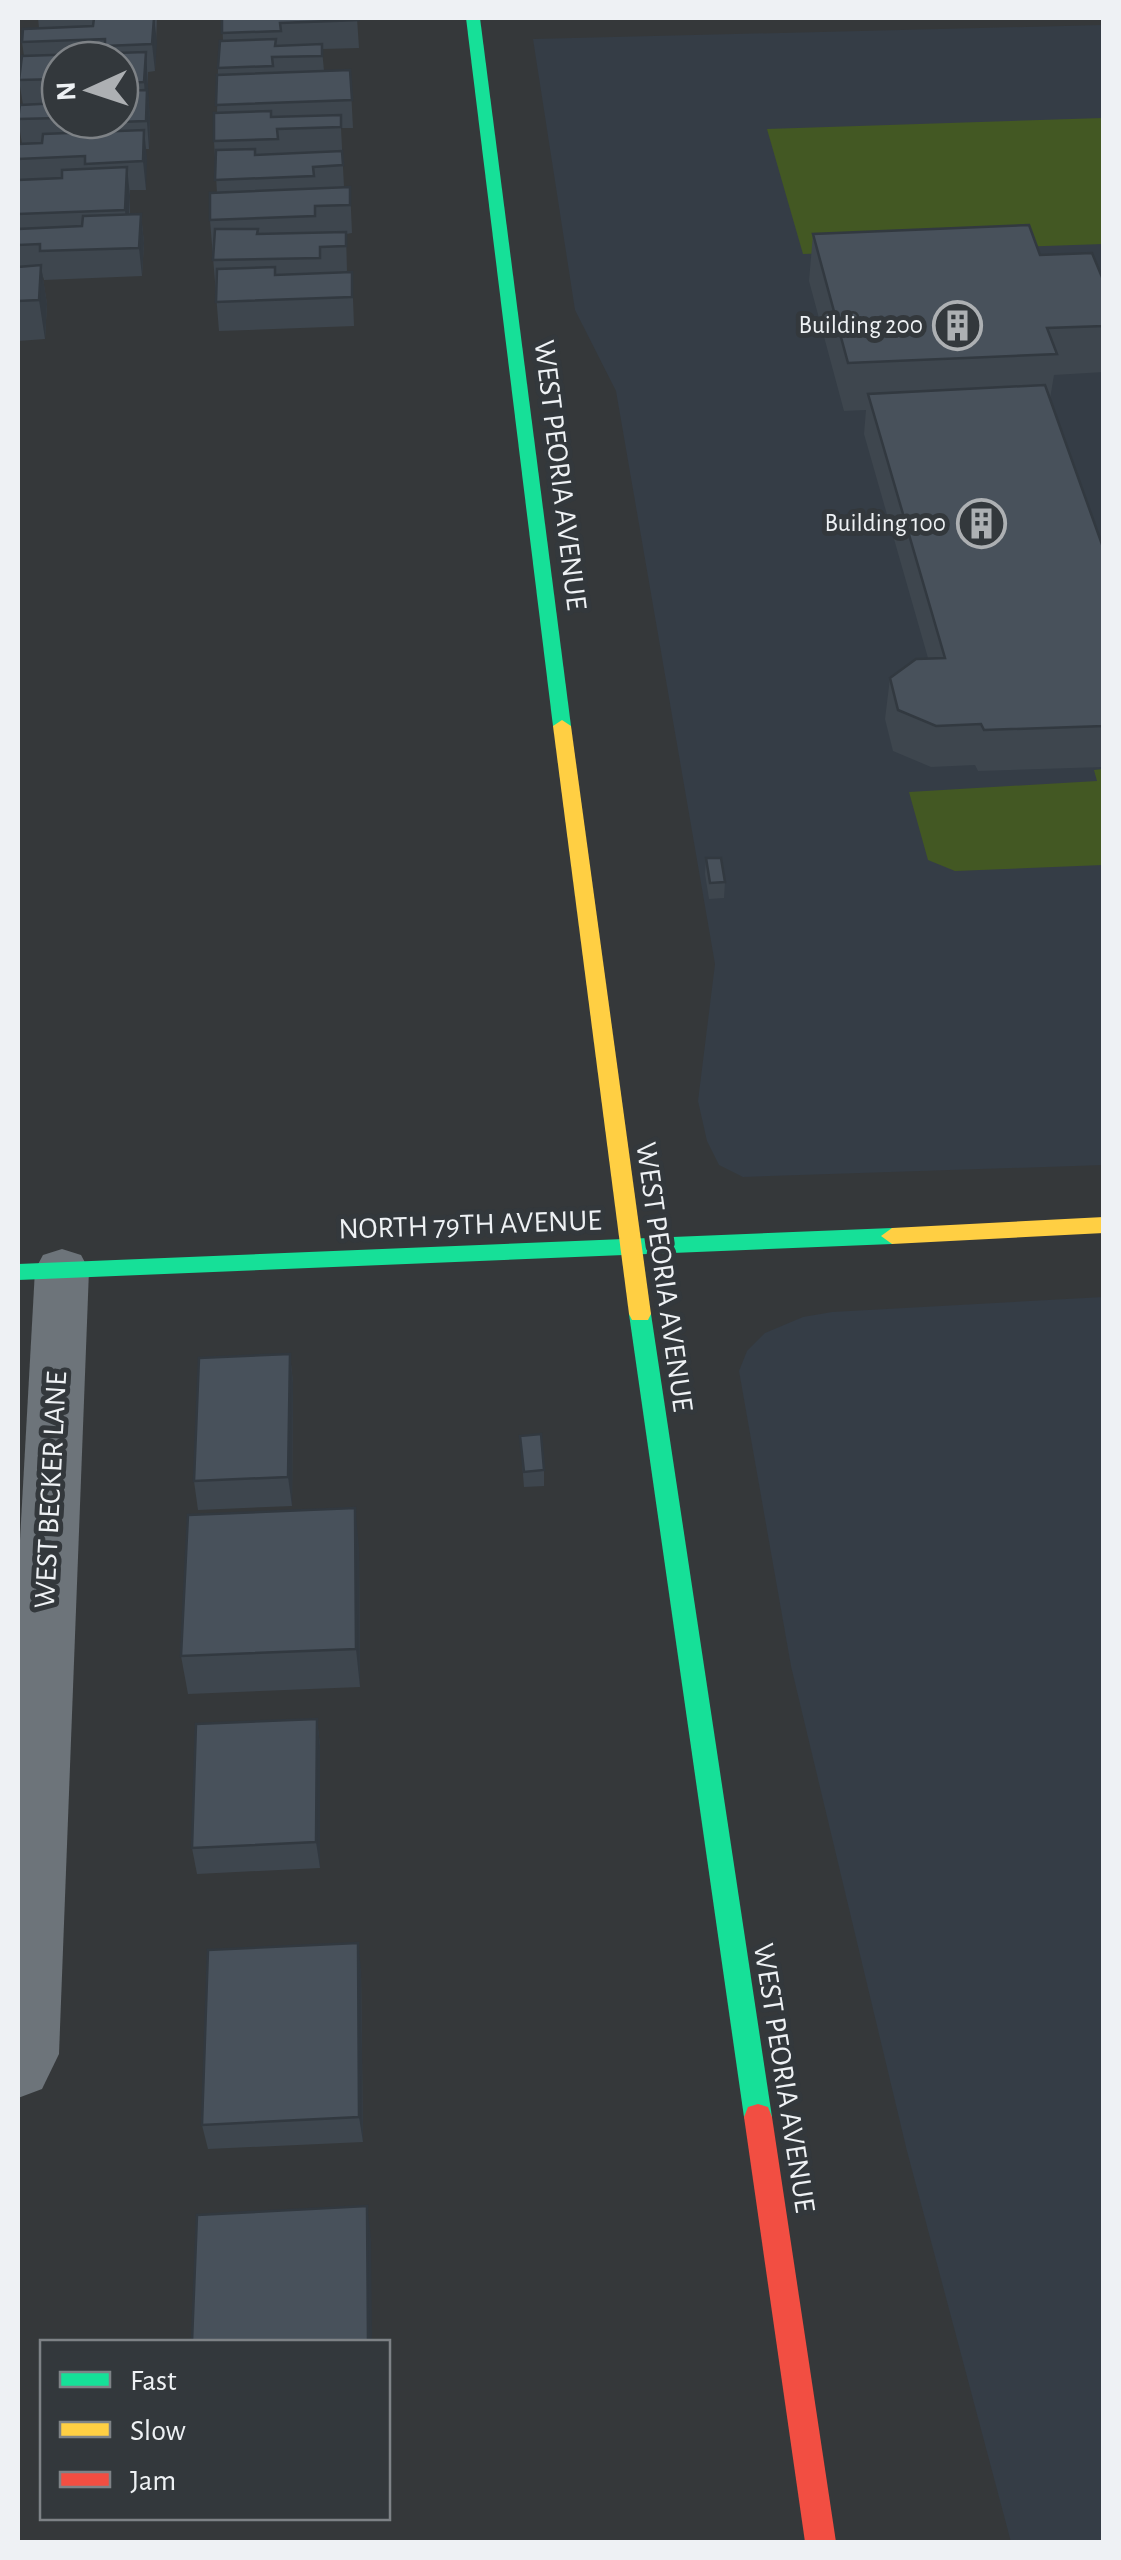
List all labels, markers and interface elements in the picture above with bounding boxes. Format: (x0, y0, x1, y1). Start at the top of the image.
north arrow (40, 40, 140, 140)
text: N (53, 81, 82, 102)
building icon: Building 200 (932, 299, 984, 351)
place label: Building 200 (799, 313, 923, 338)
street label: WEST PEORIA AVENUE (529, 338, 591, 612)
building icon: Building 100 (955, 497, 1007, 549)
place label: Building 100 (824, 511, 946, 536)
street label: WEST PEORIA AVENUE (630, 1140, 698, 1414)
street label: NORTH 79TH AVENUE (338, 1205, 602, 1245)
street label: WEST BECKER LANE (30, 1371, 72, 1609)
street label: WEST PEORIA AVENUE (748, 1941, 820, 2215)
legend (40, 2340, 390, 2520)
text: Fast (130, 2366, 177, 2396)
text: Slow (130, 2416, 186, 2446)
text: Jam (130, 2466, 176, 2496)

